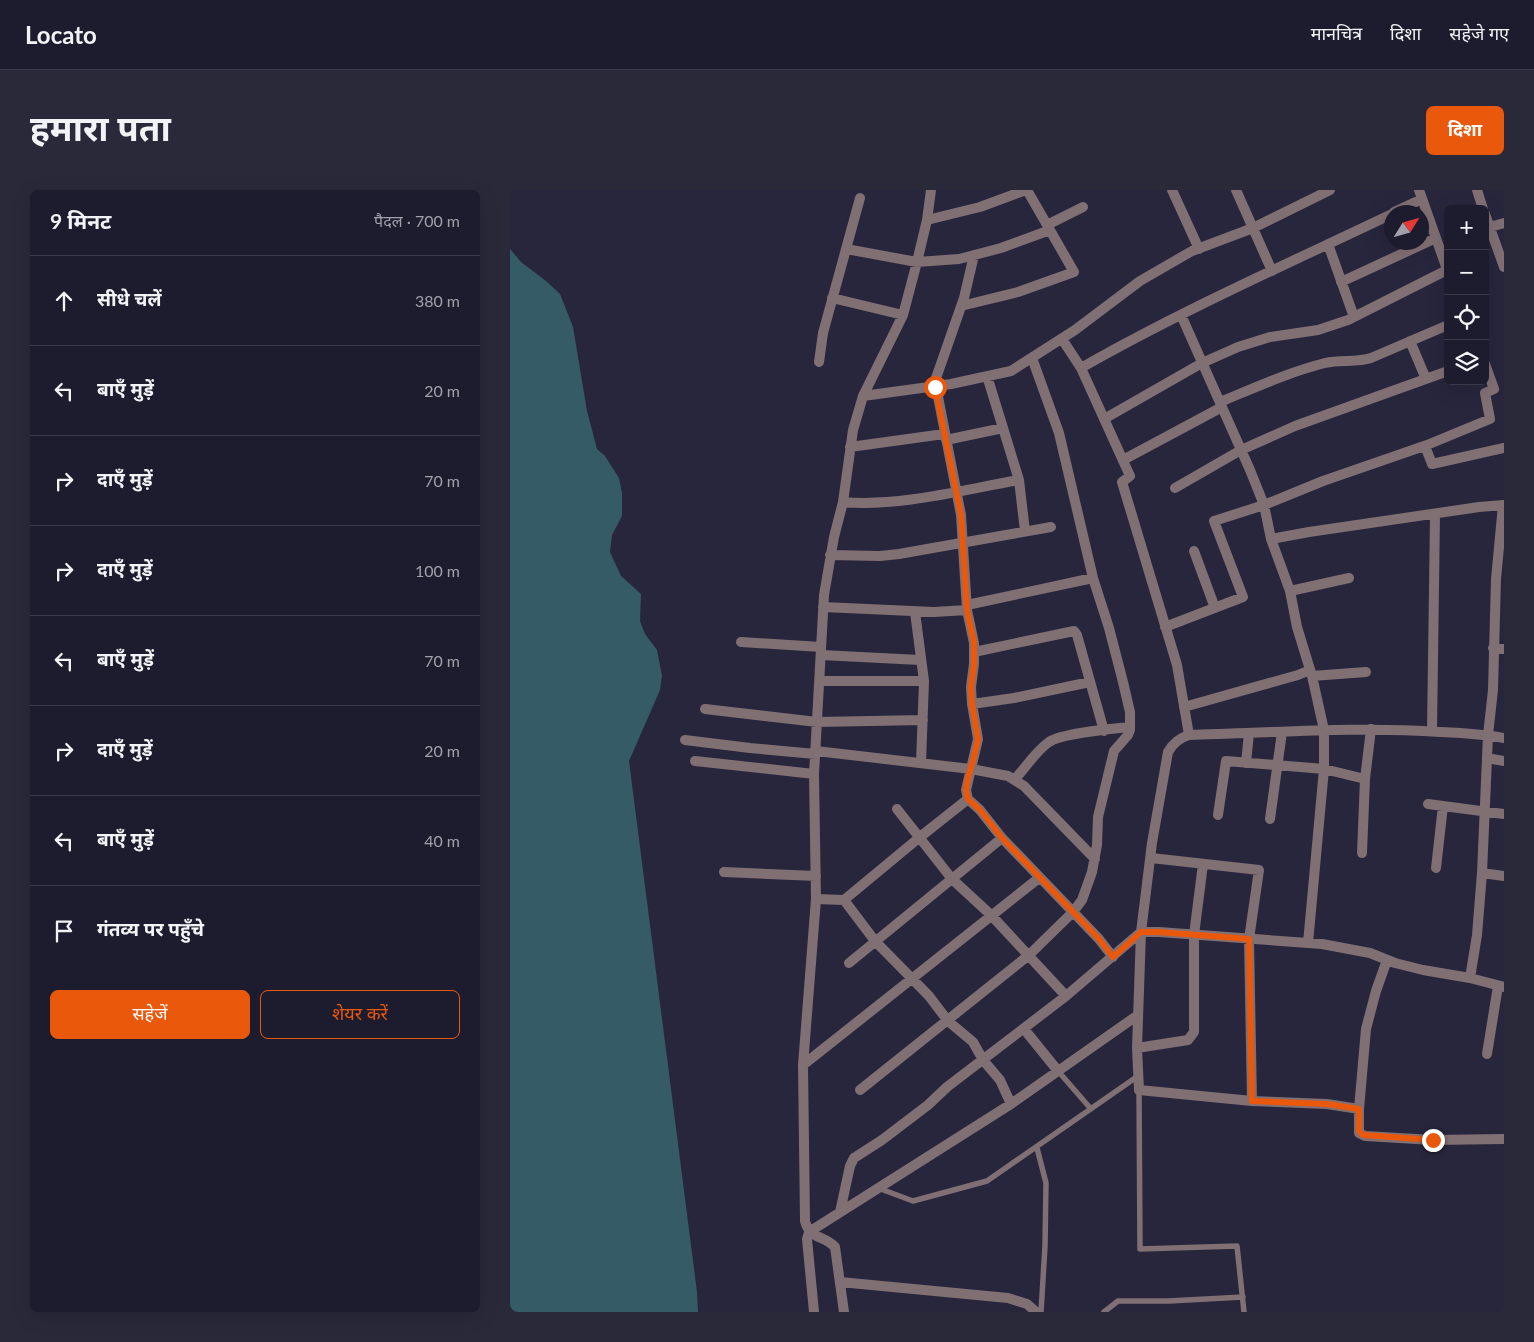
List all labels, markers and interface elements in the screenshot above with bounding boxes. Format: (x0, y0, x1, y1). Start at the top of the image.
text: Locato (25, 20, 97, 49)
text: मानचित्र (1311, 22, 1362, 44)
text: दिशा (1390, 22, 1421, 44)
text: सहेजे गए (1449, 22, 1509, 44)
text: हमारा पता (30, 106, 171, 148)
button: दिशा (1426, 106, 1504, 155)
north arrow (1384, 205, 1429, 250)
map controls (1444, 205, 1489, 385)
button: + (1444, 205, 1489, 250)
text: 9 मिनट (50, 208, 111, 233)
text: पैदल · 700 m (374, 211, 460, 230)
button: − (1444, 250, 1489, 295)
icon: ahead (50, 287, 78, 315)
text: सीधे चलें (97, 287, 162, 310)
text: 380 m (415, 291, 460, 310)
button: locate (1444, 295, 1489, 340)
button: layers (1444, 340, 1489, 385)
route start (924, 376, 947, 399)
icon: left (50, 377, 78, 405)
text: बाएँ मुड़ें (97, 377, 154, 400)
text: 20 m (424, 381, 460, 400)
icon: right (50, 467, 78, 495)
text: दाएँ मुड़ें (97, 467, 153, 490)
text: 70 m (424, 471, 460, 490)
icon: right (50, 557, 78, 585)
text: दाएँ मुड़ें (97, 557, 153, 580)
text: 100 m (415, 561, 460, 580)
icon: left (50, 647, 78, 675)
text: बाएँ मुड़ें (97, 647, 154, 670)
text: 70 m (424, 651, 460, 670)
icon: right (50, 737, 78, 765)
text: दाएँ मुड़ें (97, 737, 153, 760)
text: 20 m (424, 741, 460, 760)
icon: left (50, 827, 78, 855)
text: बाएँ मुड़ें (97, 827, 154, 850)
text: 40 m (424, 831, 460, 850)
icon: arrive (50, 917, 78, 945)
text: गंतव्य पर पहुँचे (97, 917, 204, 940)
button: सहेजें (50, 990, 250, 1039)
button: शेयर करें (260, 990, 460, 1039)
route end (1422, 1129, 1445, 1152)

